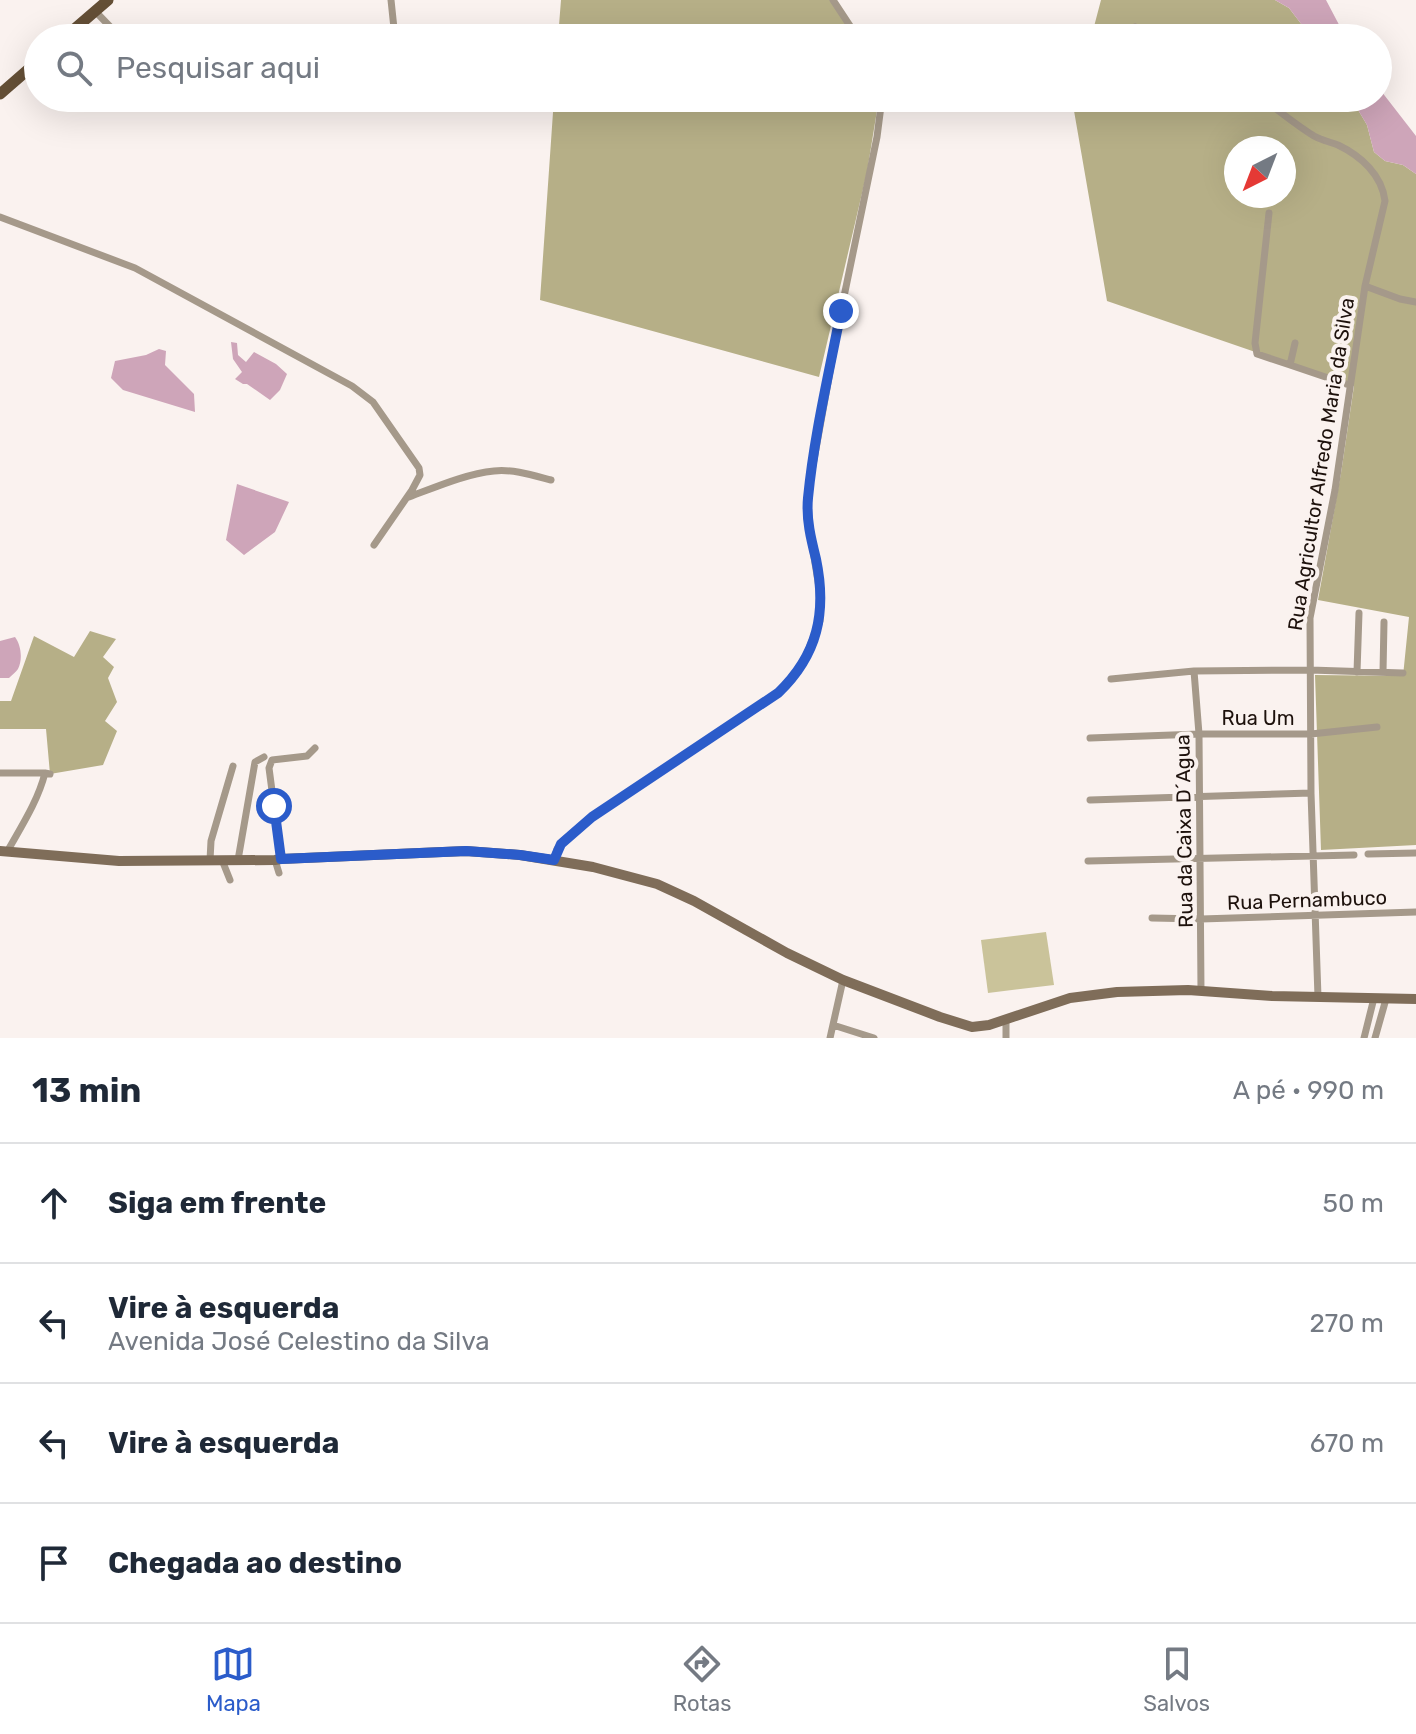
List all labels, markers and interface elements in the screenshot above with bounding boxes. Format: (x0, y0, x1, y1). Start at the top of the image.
search box (24, 24, 1392, 112)
icon: search (52, 46, 96, 90)
text: Pesquisar aqui (116, 50, 320, 86)
north arrow (1224, 136, 1296, 208)
route end (823, 293, 859, 329)
street label: Rua Agricultor Alfredo Maria da Silva (1283, 296, 1359, 632)
street label: Rua Um (1222, 706, 1294, 730)
street label: Rua da Caixa D´Agua (1170, 734, 1198, 928)
route start (256, 788, 292, 824)
street label: Rua Pernambuco (1227, 885, 1387, 915)
text: 13 min (32, 1070, 141, 1111)
text: A pé · 990 m (1233, 1075, 1384, 1106)
icon: ahead (32, 1181, 76, 1225)
text: Siga em frente (108, 1185, 326, 1221)
text: 50 m (1323, 1188, 1384, 1219)
text: Vire à esquerda (108, 1290, 339, 1326)
icon: left (32, 1301, 76, 1345)
text: 270 m (1309, 1308, 1384, 1339)
text: Avenida José Celestino da Silva (108, 1326, 490, 1357)
icon: left (32, 1421, 76, 1465)
text: Vire à esquerda (108, 1425, 339, 1461)
text: 670 m (1310, 1428, 1384, 1459)
icon: arrive (32, 1541, 76, 1585)
text: Chegada ao destino (108, 1545, 402, 1581)
tab: Mapa (206, 1642, 261, 1717)
tab: Rotas (673, 1642, 731, 1717)
tab: Salvos (1143, 1642, 1210, 1717)

